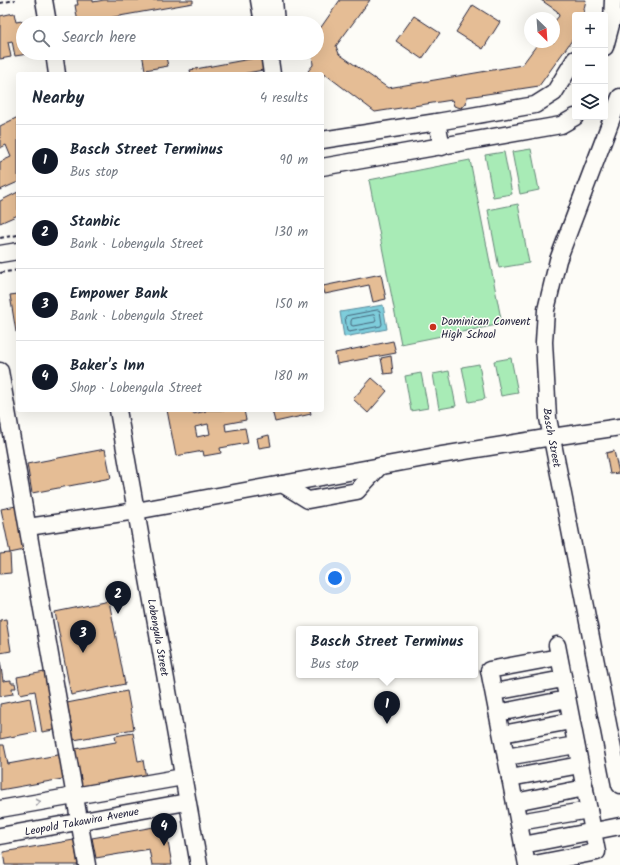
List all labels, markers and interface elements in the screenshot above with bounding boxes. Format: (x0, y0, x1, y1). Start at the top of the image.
north arrow (524, 12, 560, 48)
map controls (572, 12, 608, 120)
button: + (572, 12, 608, 48)
search box (16, 16, 324, 60)
text: Search here (62, 26, 136, 50)
icon: search (30, 27, 52, 49)
button: − (572, 48, 608, 84)
button: layers (572, 84, 608, 120)
text: Nearby (32, 85, 84, 112)
text: 4 results (260, 88, 308, 109)
text: Basch Street Terminus (70, 138, 223, 162)
text: 1 (43, 150, 47, 171)
text: 90 m (280, 150, 308, 171)
text: Bus stop (70, 162, 118, 183)
text: Stanbic (70, 210, 121, 234)
text: 2 (41, 222, 49, 243)
text: 130 m (274, 222, 308, 243)
text: Bank · Lobengula Street (70, 234, 203, 255)
text: Empower Bank (70, 282, 167, 306)
text: 3 (41, 294, 49, 315)
text: 150 m (275, 294, 308, 315)
text: Bank · Lobengula Street (70, 306, 203, 327)
place label: Dominican Convent High School (441, 313, 531, 344)
marker: Dominican Convent High School (428, 322, 438, 332)
text: Baker's Inn (70, 354, 145, 378)
text: 4 (41, 366, 49, 387)
text: 180 m (274, 366, 308, 387)
text: Shop · Lobengula Street (70, 378, 202, 399)
street label: Basch Street (537, 408, 566, 470)
your location (325, 568, 345, 588)
pin: 2 (105, 581, 131, 614)
street label: Lobengula Street (142, 597, 173, 678)
pin: 3 (70, 620, 96, 653)
popup (296, 626, 478, 678)
text: Basch Street Terminus (311, 630, 463, 654)
text: Bus stop (311, 654, 359, 675)
pin: 1 (374, 691, 400, 724)
one-way arrow (35, 799, 42, 807)
street label: Leopold Takawira Avenue (23, 803, 141, 841)
pin: 4 (151, 813, 177, 846)

